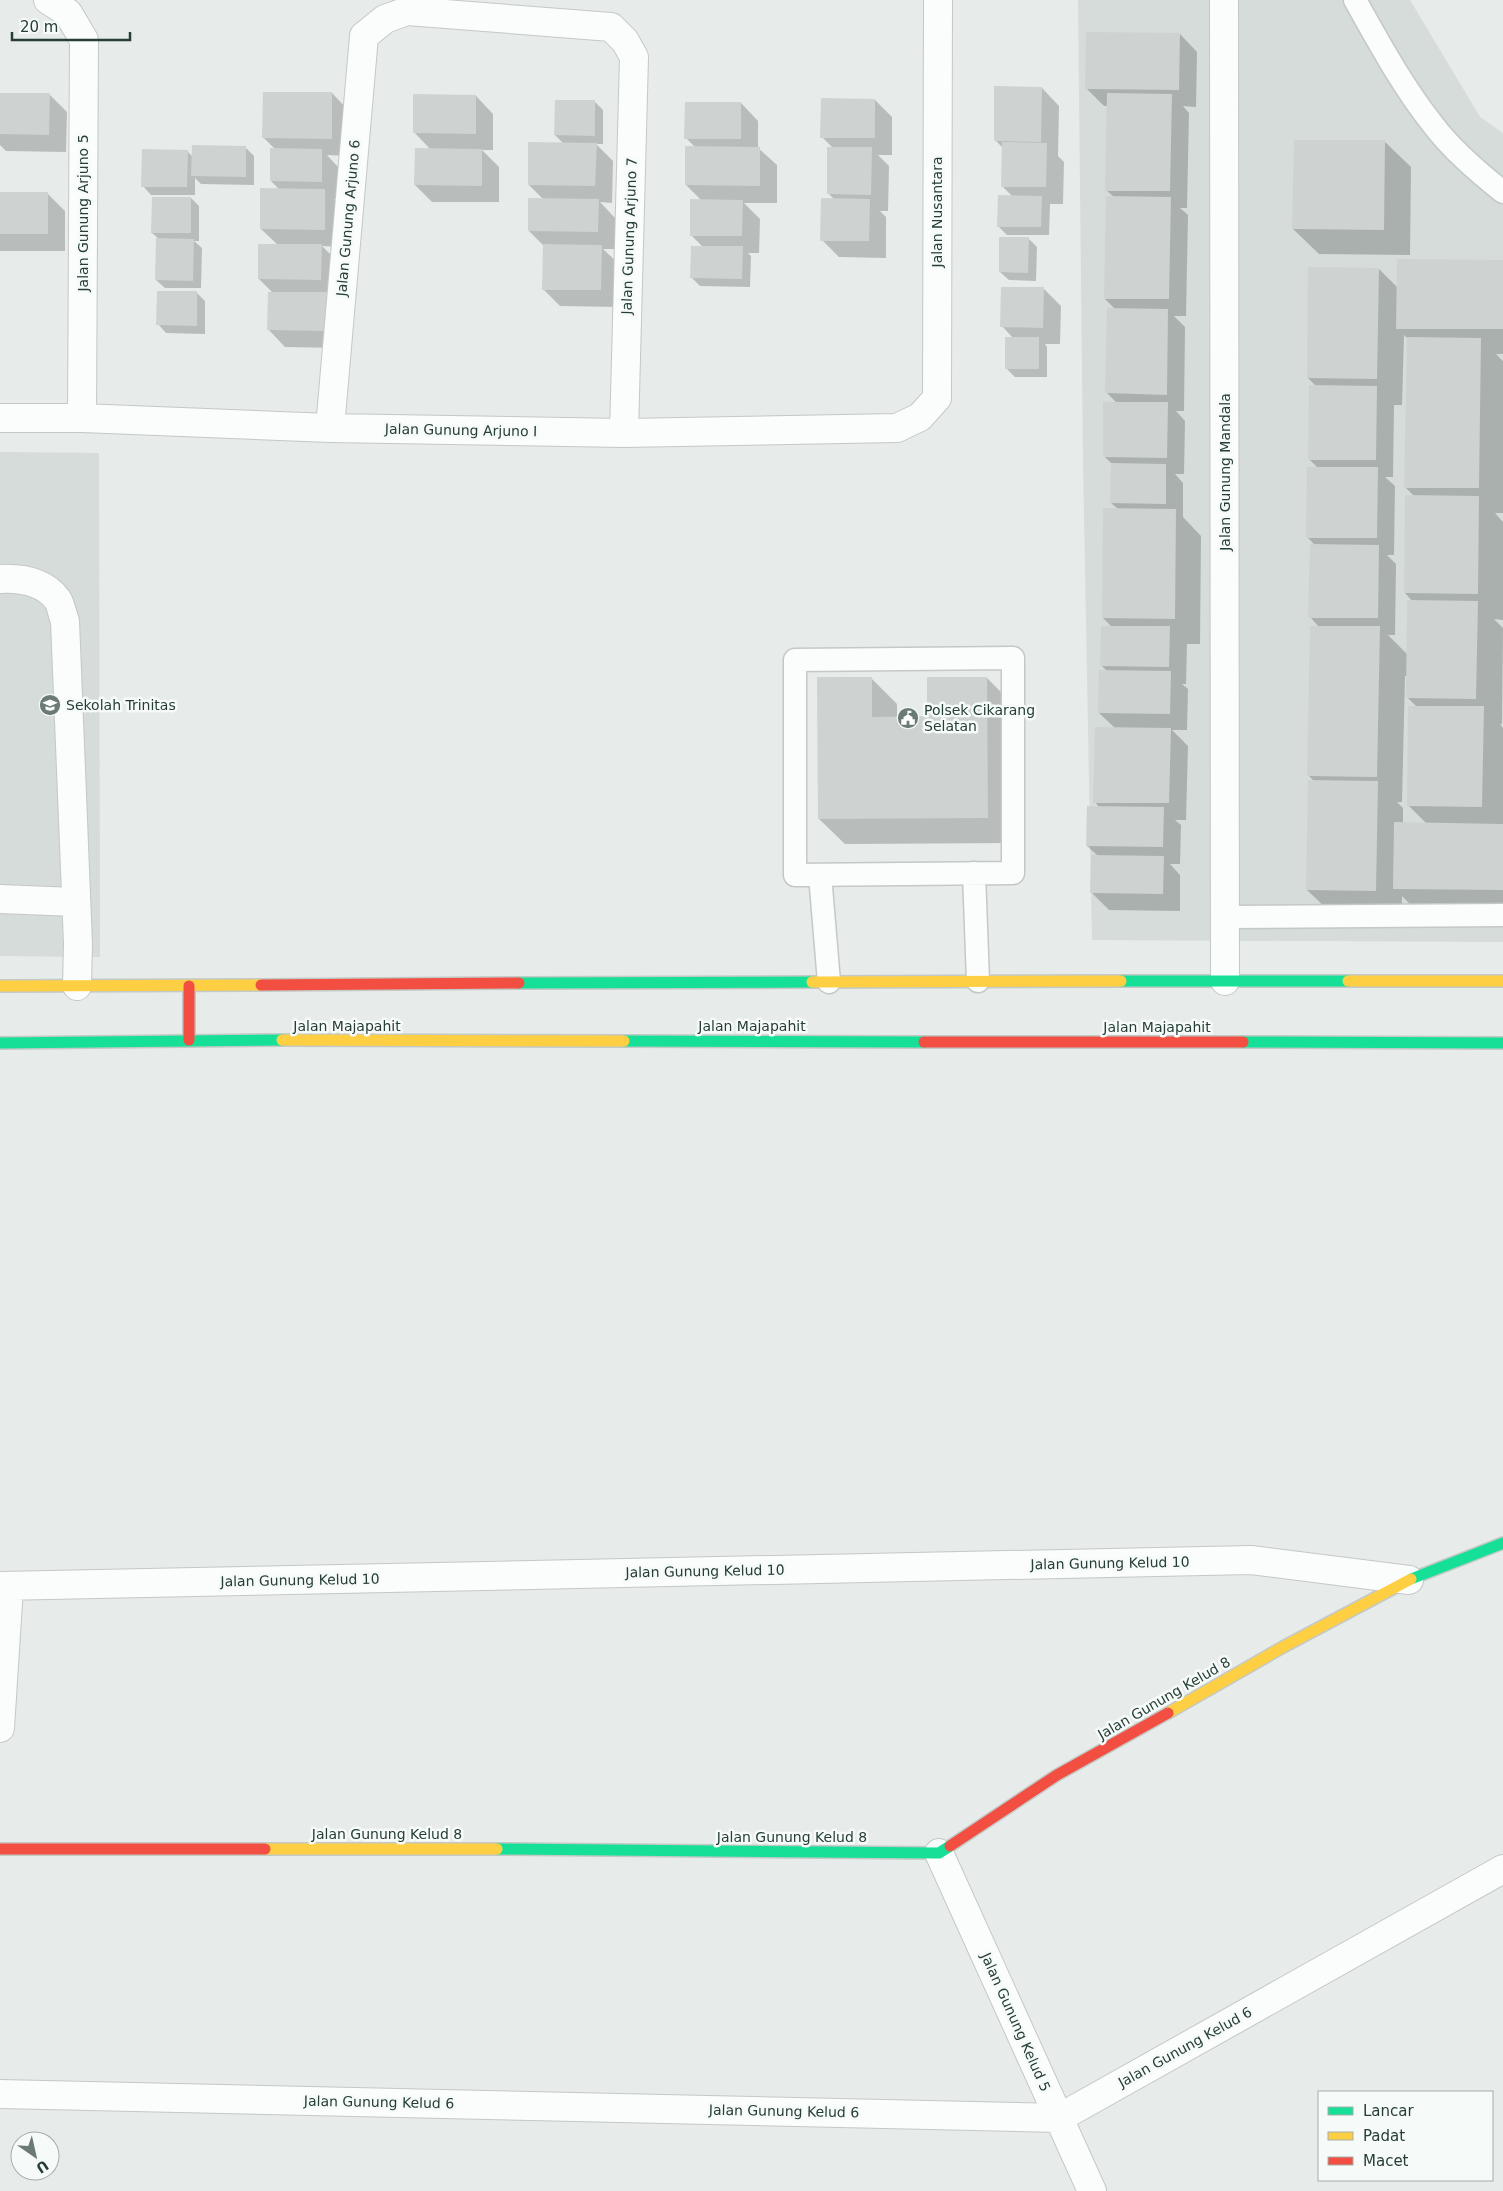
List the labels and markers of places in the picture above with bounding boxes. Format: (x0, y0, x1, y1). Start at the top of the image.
school or university icon: Sekolah Trinitas (38, 693, 62, 717)
place label: Sekolah Trinitas (66, 697, 176, 713)
place label: Polsek Cikarang Selatan (924, 702, 1035, 734)
public building icon: Polsek Cikarang Selatan (896, 706, 920, 730)

